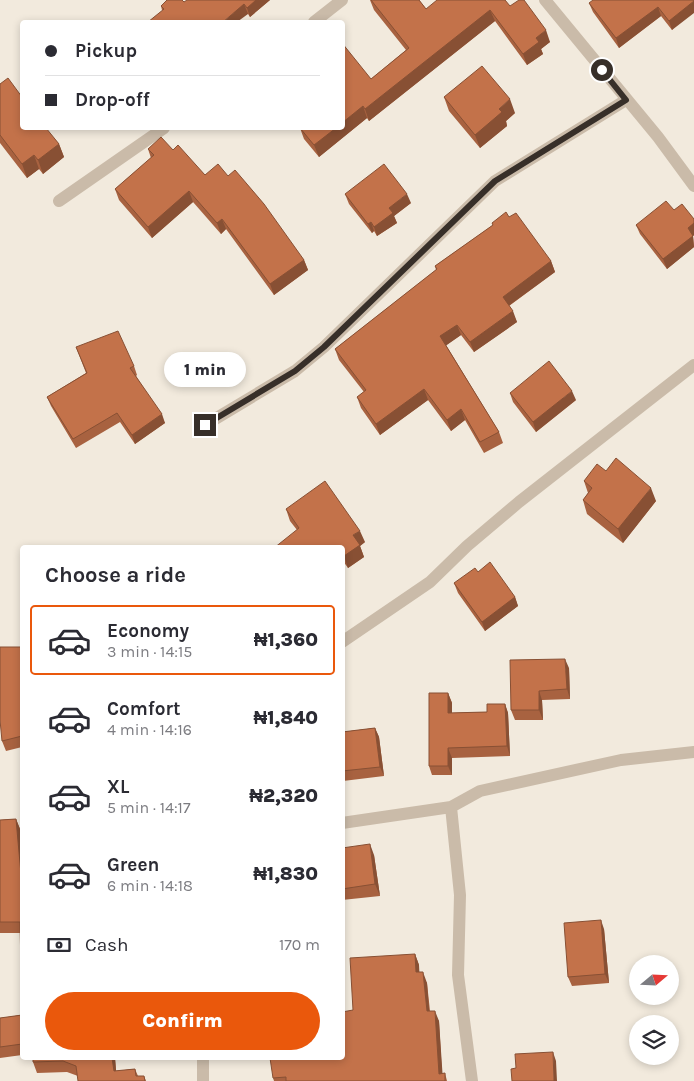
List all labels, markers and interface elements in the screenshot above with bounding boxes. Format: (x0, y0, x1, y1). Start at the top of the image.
text: Pickup (75, 40, 137, 62)
route start (591, 59, 613, 81)
text: Drop-off (75, 89, 150, 111)
callout: 1 min (164, 352, 246, 388)
text: 1 min (184, 360, 226, 379)
route end (194, 414, 216, 436)
text: Choose a ride (45, 562, 186, 588)
icon: car (47, 618, 92, 663)
text: Economy (107, 620, 189, 642)
text: ₦1,360 (254, 629, 318, 651)
text: 3 min · 14:15 (107, 642, 192, 661)
icon: car (47, 696, 92, 741)
text: Comfort (107, 698, 181, 720)
text: ₦1,840 (254, 707, 318, 729)
text: 4 min · 14:16 (107, 720, 192, 739)
icon: car (47, 774, 92, 819)
text: XL (107, 776, 129, 798)
text: ₦2,320 (249, 785, 318, 807)
text: 5 min · 14:17 (107, 798, 190, 817)
icon: car (47, 852, 92, 897)
text: Green (107, 854, 159, 876)
text: ₦1,830 (253, 863, 318, 885)
text: 6 min · 14:18 (107, 876, 193, 895)
icon: cash (45, 931, 73, 959)
text: Cash (85, 934, 129, 956)
text: 170 m (279, 935, 320, 954)
north arrow (629, 955, 679, 1005)
map controls (629, 955, 679, 1065)
button: Confirm (45, 992, 320, 1050)
button: layers (629, 1015, 679, 1065)

